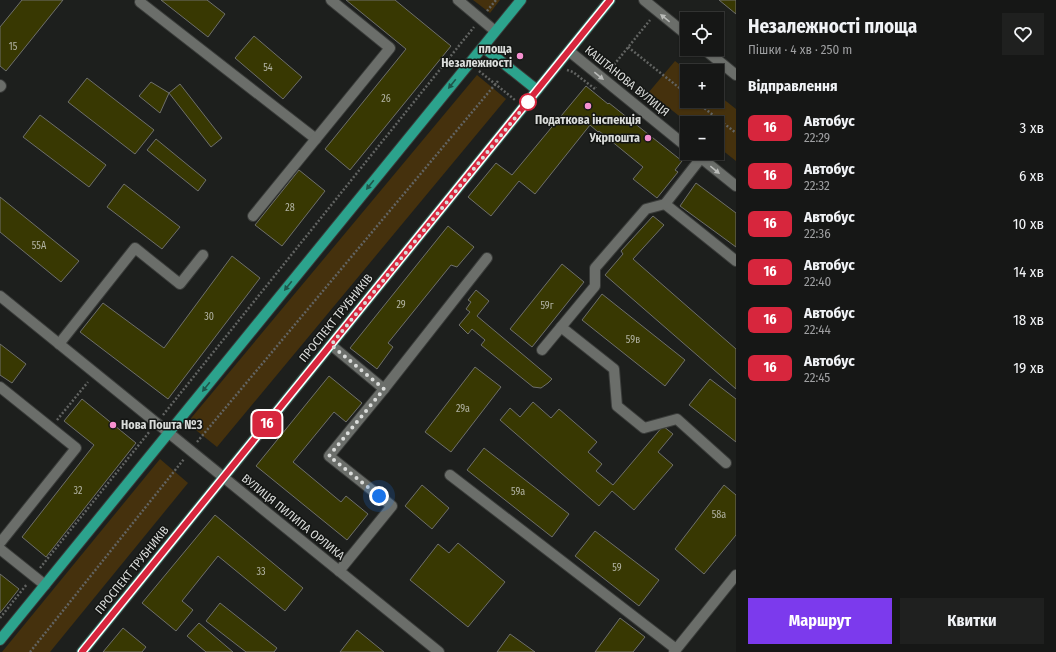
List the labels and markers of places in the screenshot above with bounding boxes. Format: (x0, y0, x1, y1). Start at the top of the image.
place label: площа Незалежності (441, 42, 512, 70)
marker: площа Незалежності (515, 51, 525, 61)
unlabelled marker (519, 93, 537, 111)
marker: Податкова інспекція (583, 101, 593, 111)
place label: Податкова інспекція (535, 113, 641, 127)
place label: Укрпошта (589, 131, 640, 145)
marker: Укрпошта (643, 133, 653, 143)
place label: Нова Пошта №3 (121, 418, 203, 432)
marker: Нова Пошта №3 (108, 420, 118, 430)

